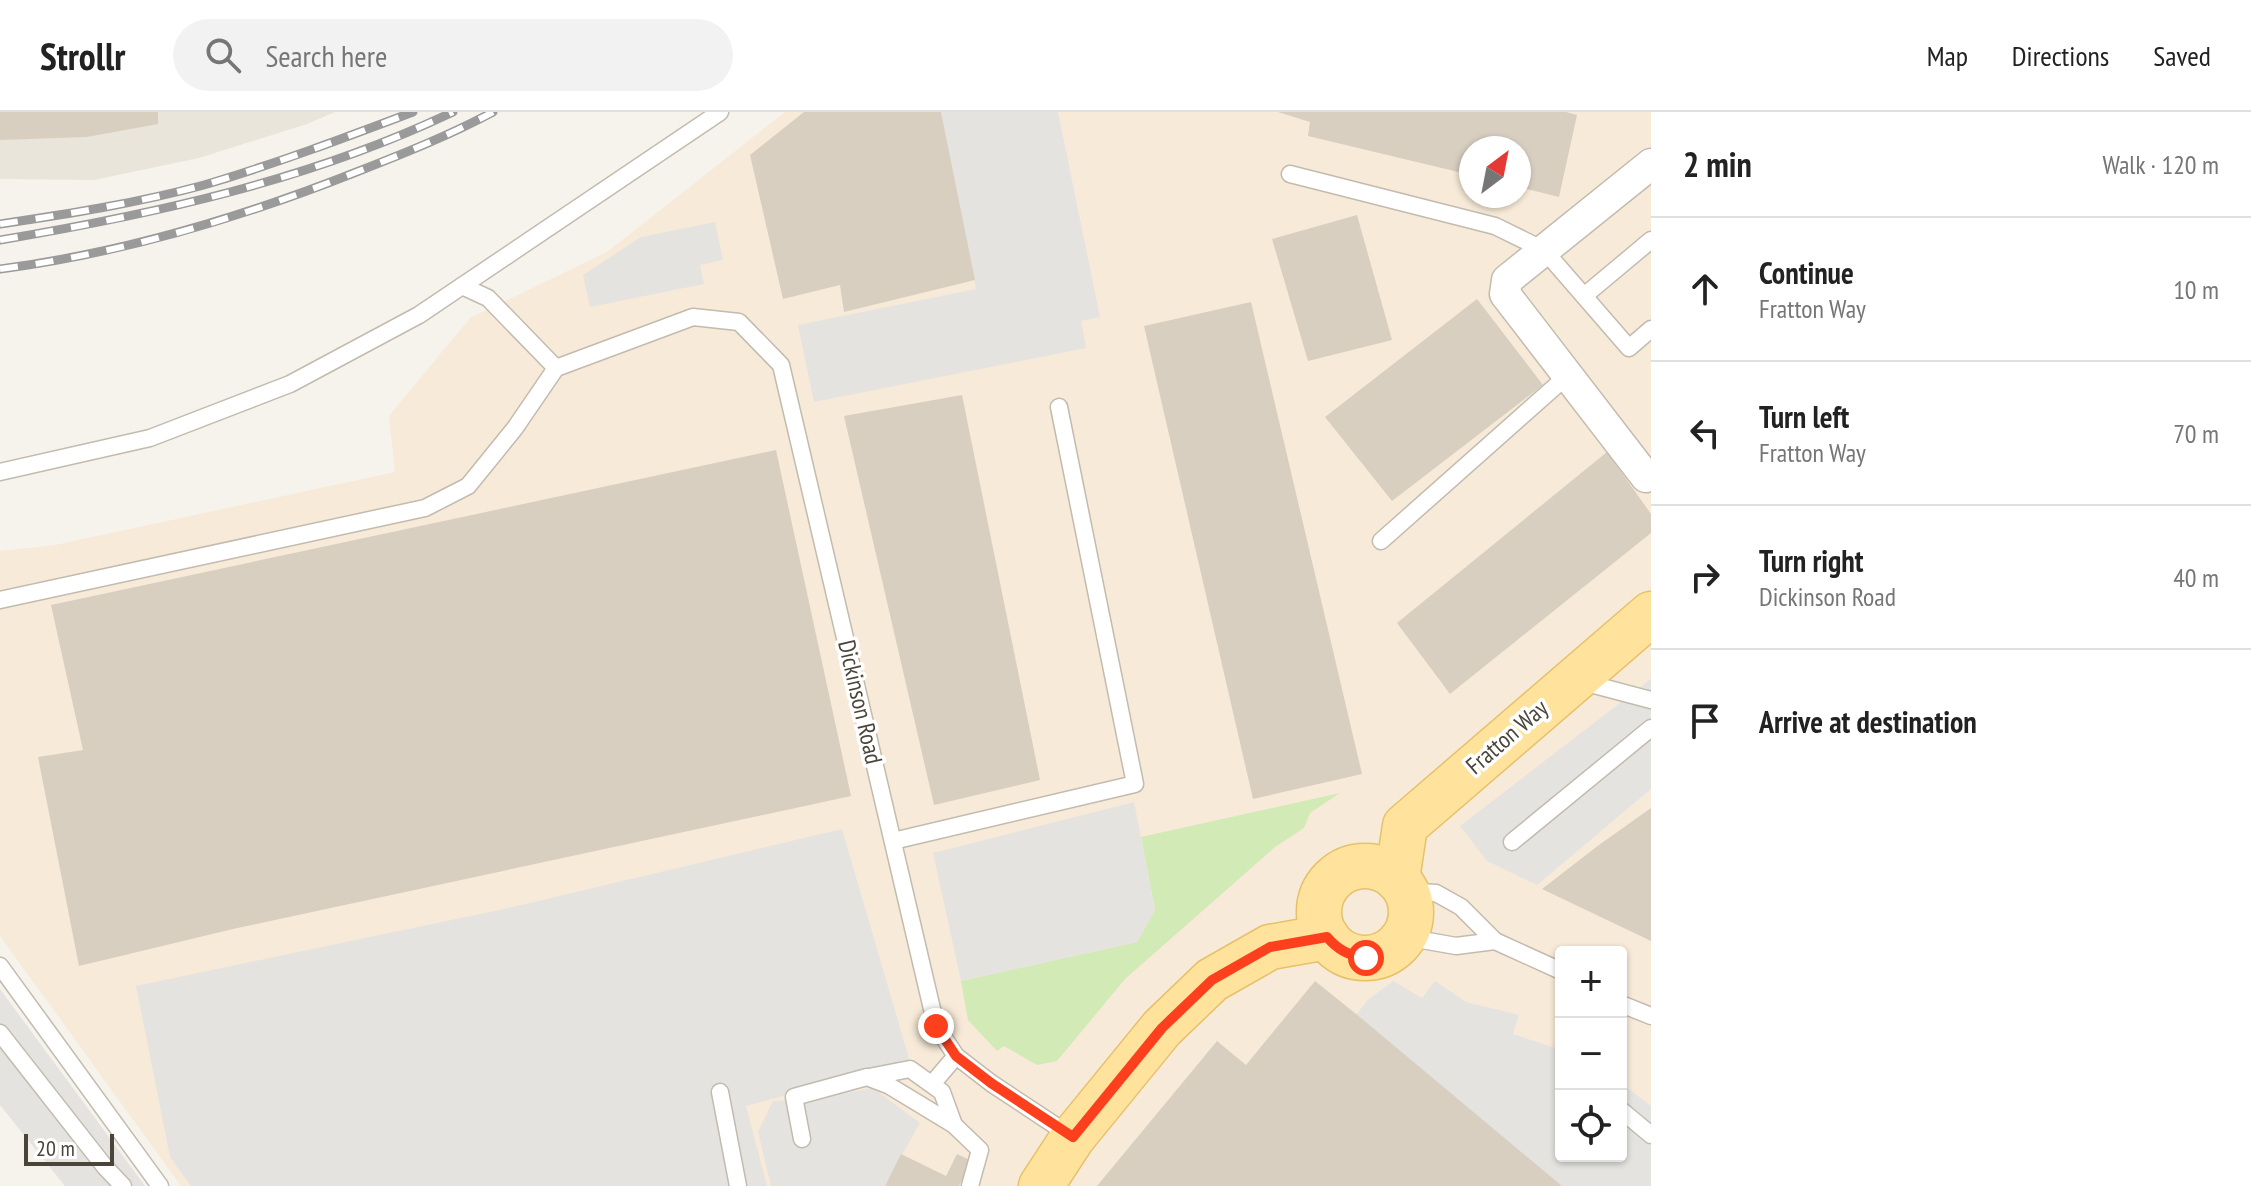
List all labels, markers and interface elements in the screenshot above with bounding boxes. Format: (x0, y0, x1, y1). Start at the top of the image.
search box (173, 19, 733, 91)
text: Strollr (40, 31, 125, 80)
icon: search (201, 33, 245, 77)
text: Search here (265, 36, 387, 75)
text: Map (1927, 37, 1968, 74)
text: Directions (2012, 37, 2109, 74)
text: Saved (2153, 37, 2211, 74)
north arrow (1459, 136, 1531, 208)
text: 2 min (1683, 142, 1752, 186)
text: Walk · 120 m (2102, 148, 2219, 181)
text: Continue (1759, 253, 1854, 292)
icon: ahead (1683, 267, 1727, 311)
text: 10 m (2173, 273, 2219, 306)
text: Fratton Way (1759, 292, 1866, 325)
text: Turn left (1759, 397, 1849, 436)
icon: left (1683, 411, 1727, 455)
text: 70 m (2173, 417, 2219, 450)
text: Fratton Way (1759, 436, 1866, 469)
text: Turn right (1759, 541, 1863, 580)
icon: right (1683, 555, 1727, 599)
text: 40 m (2173, 561, 2219, 594)
text: Dickinson Road (1759, 580, 1896, 613)
street label: Dickinson Road (831, 637, 890, 767)
street label: Fratton Way (1459, 693, 1554, 781)
icon: arrive (1683, 699, 1727, 743)
text: Arrive at destination (1759, 702, 1977, 741)
route start (1348, 940, 1384, 976)
map controls (1555, 946, 1627, 1162)
button: + (1555, 946, 1627, 1018)
route end (918, 1008, 954, 1044)
button: − (1555, 1018, 1627, 1090)
button: locate (1555, 1090, 1627, 1162)
scale bar (24, 1130, 114, 1166)
text: 20 m (36, 1134, 75, 1162)

